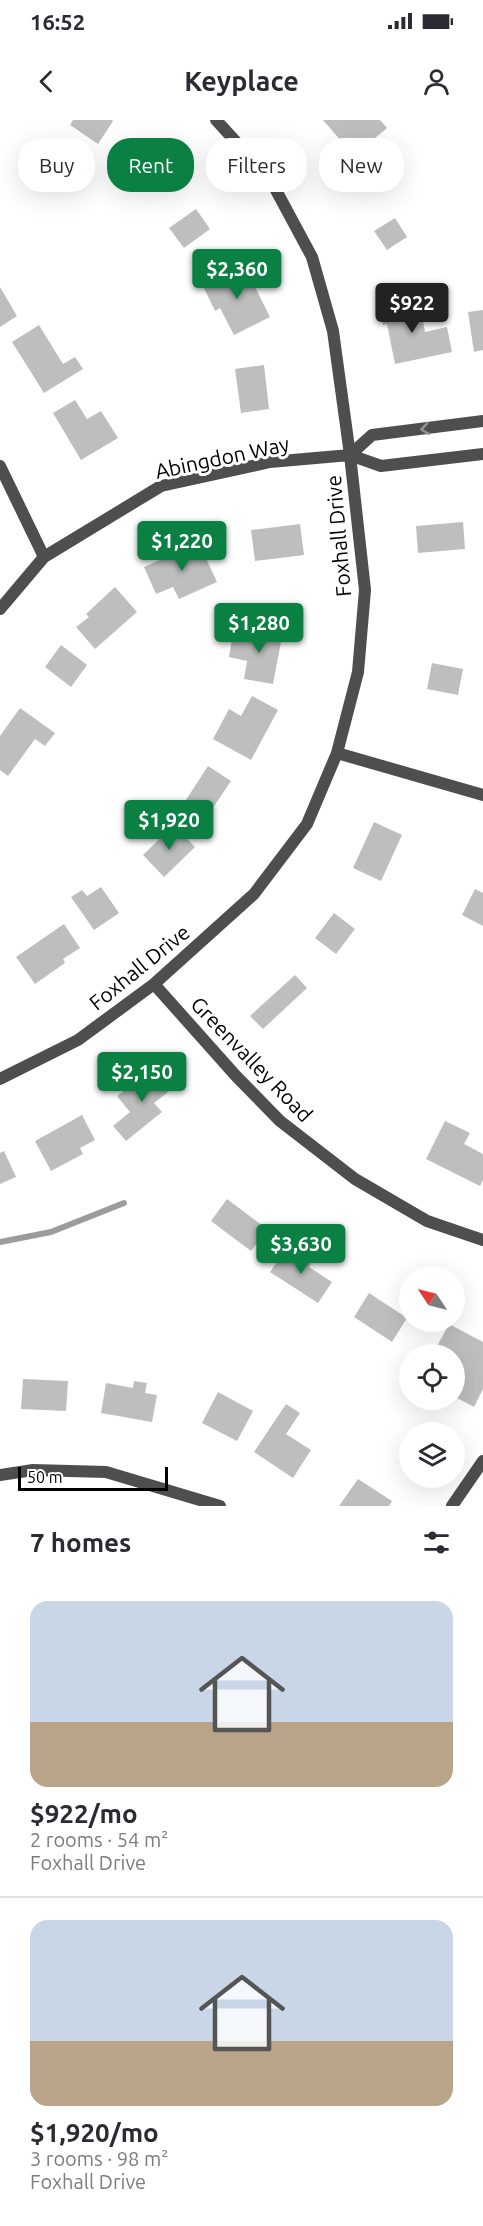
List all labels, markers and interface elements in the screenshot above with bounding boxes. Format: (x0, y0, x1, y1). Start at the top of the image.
text: 16:52 (30, 9, 85, 34)
icon: back (30, 65, 63, 98)
icon: person (420, 65, 453, 98)
text: Keyplace (184, 66, 299, 96)
chip: Buy (18, 138, 95, 192)
chip: Rent (107, 138, 194, 192)
chip: Filters (206, 138, 307, 192)
chip: New (319, 138, 404, 192)
pin: $2,360 (188, 249, 286, 300)
text: $2,360 (206, 257, 268, 280)
pin: $922 (376, 283, 448, 334)
text: $922 (389, 291, 435, 314)
one-way arrow (420, 422, 430, 434)
street label: Abingdon Way (153, 431, 291, 483)
street label: Foxhall Drive (321, 474, 355, 598)
pin: $1,220 (133, 521, 231, 572)
text: $1,220 (151, 529, 213, 552)
pin: $1,280 (210, 603, 308, 654)
text: $1,280 (228, 611, 290, 634)
pin: $1,920 (120, 800, 218, 851)
text: $1,920 (138, 808, 200, 831)
street label: Foxhall Drive (84, 919, 194, 1015)
street label: Greenvalley Road (186, 992, 318, 1126)
pin: $2,150 (93, 1052, 191, 1103)
text: $2,150 (111, 1060, 173, 1083)
pin: $3,630 (252, 1224, 350, 1275)
text: $3,630 (270, 1232, 332, 1255)
north arrow (399, 1266, 465, 1332)
map controls (399, 1266, 465, 1488)
button: locate (399, 1344, 465, 1410)
button: layers (399, 1422, 465, 1488)
scale bar (18, 1464, 168, 1492)
text: 50 m (27, 1468, 63, 1486)
icon: filters (420, 1526, 453, 1559)
text: 7 homes (30, 1528, 131, 1557)
icon: home (188, 1640, 296, 1748)
text: $922/mo (30, 1799, 138, 1828)
text: 2 rooms · 54 m² (30, 1828, 168, 1851)
text: Foxhall Drive (30, 1851, 146, 1874)
icon: home (188, 1959, 296, 2067)
text: $1,920/mo (30, 2118, 159, 2147)
text: 3 rooms · 98 m² (30, 2147, 168, 2170)
text: Foxhall Drive (30, 2170, 146, 2193)

